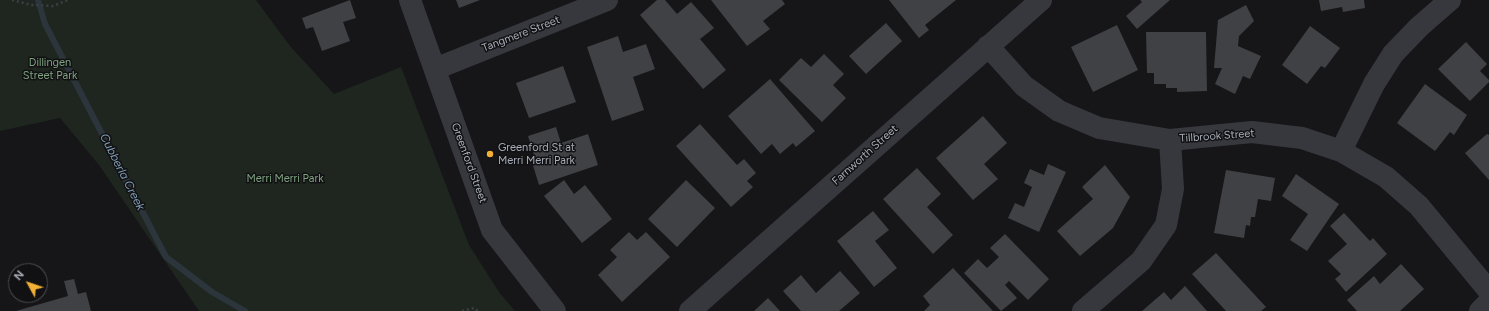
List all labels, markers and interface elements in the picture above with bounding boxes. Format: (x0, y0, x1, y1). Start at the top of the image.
street label: Tangmere Street (480, 13, 562, 55)
park label: Dillingen Street Park (23, 56, 77, 82)
street label: Greenford Street (448, 121, 490, 205)
street label: Farnworth Street (829, 122, 901, 188)
street label: Tillbrook Street (1179, 127, 1255, 145)
water label: Cubberla Creek (96, 131, 148, 213)
place label: Greenford St at Merri Merri Park (498, 141, 575, 167)
marker: Greenford St at Merri Merri Park (485, 149, 495, 159)
park label: Merri Merri Park (247, 172, 323, 186)
north arrow (8, 263, 48, 303)
text: N (11, 268, 27, 283)

